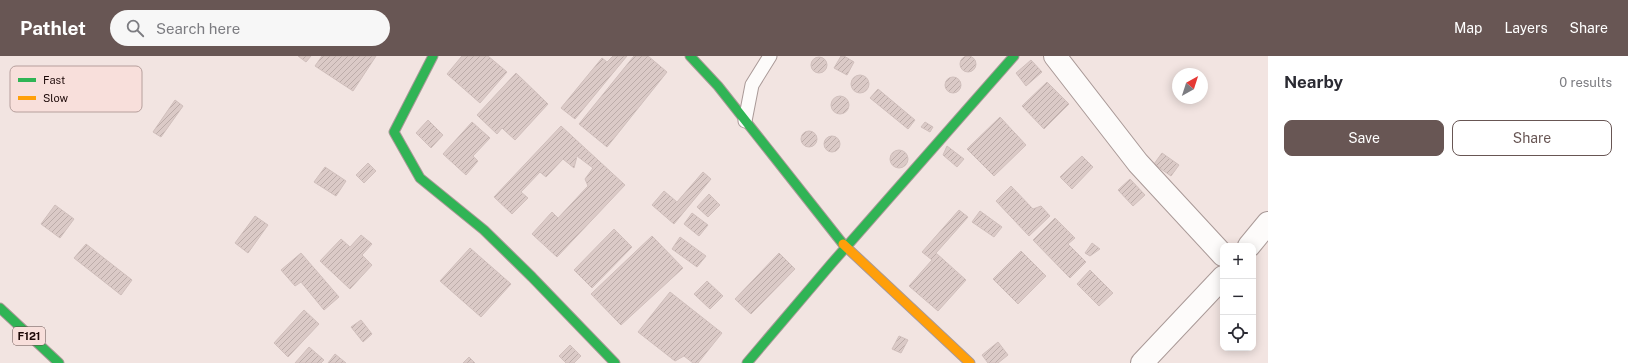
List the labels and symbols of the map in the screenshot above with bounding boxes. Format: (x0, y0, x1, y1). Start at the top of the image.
legend (10, 66, 142, 112)
north arrow (1172, 68, 1208, 104)
text: Fast (43, 74, 65, 86)
text: Slow (43, 92, 69, 104)
road number: F121 (13, 327, 45, 345)

